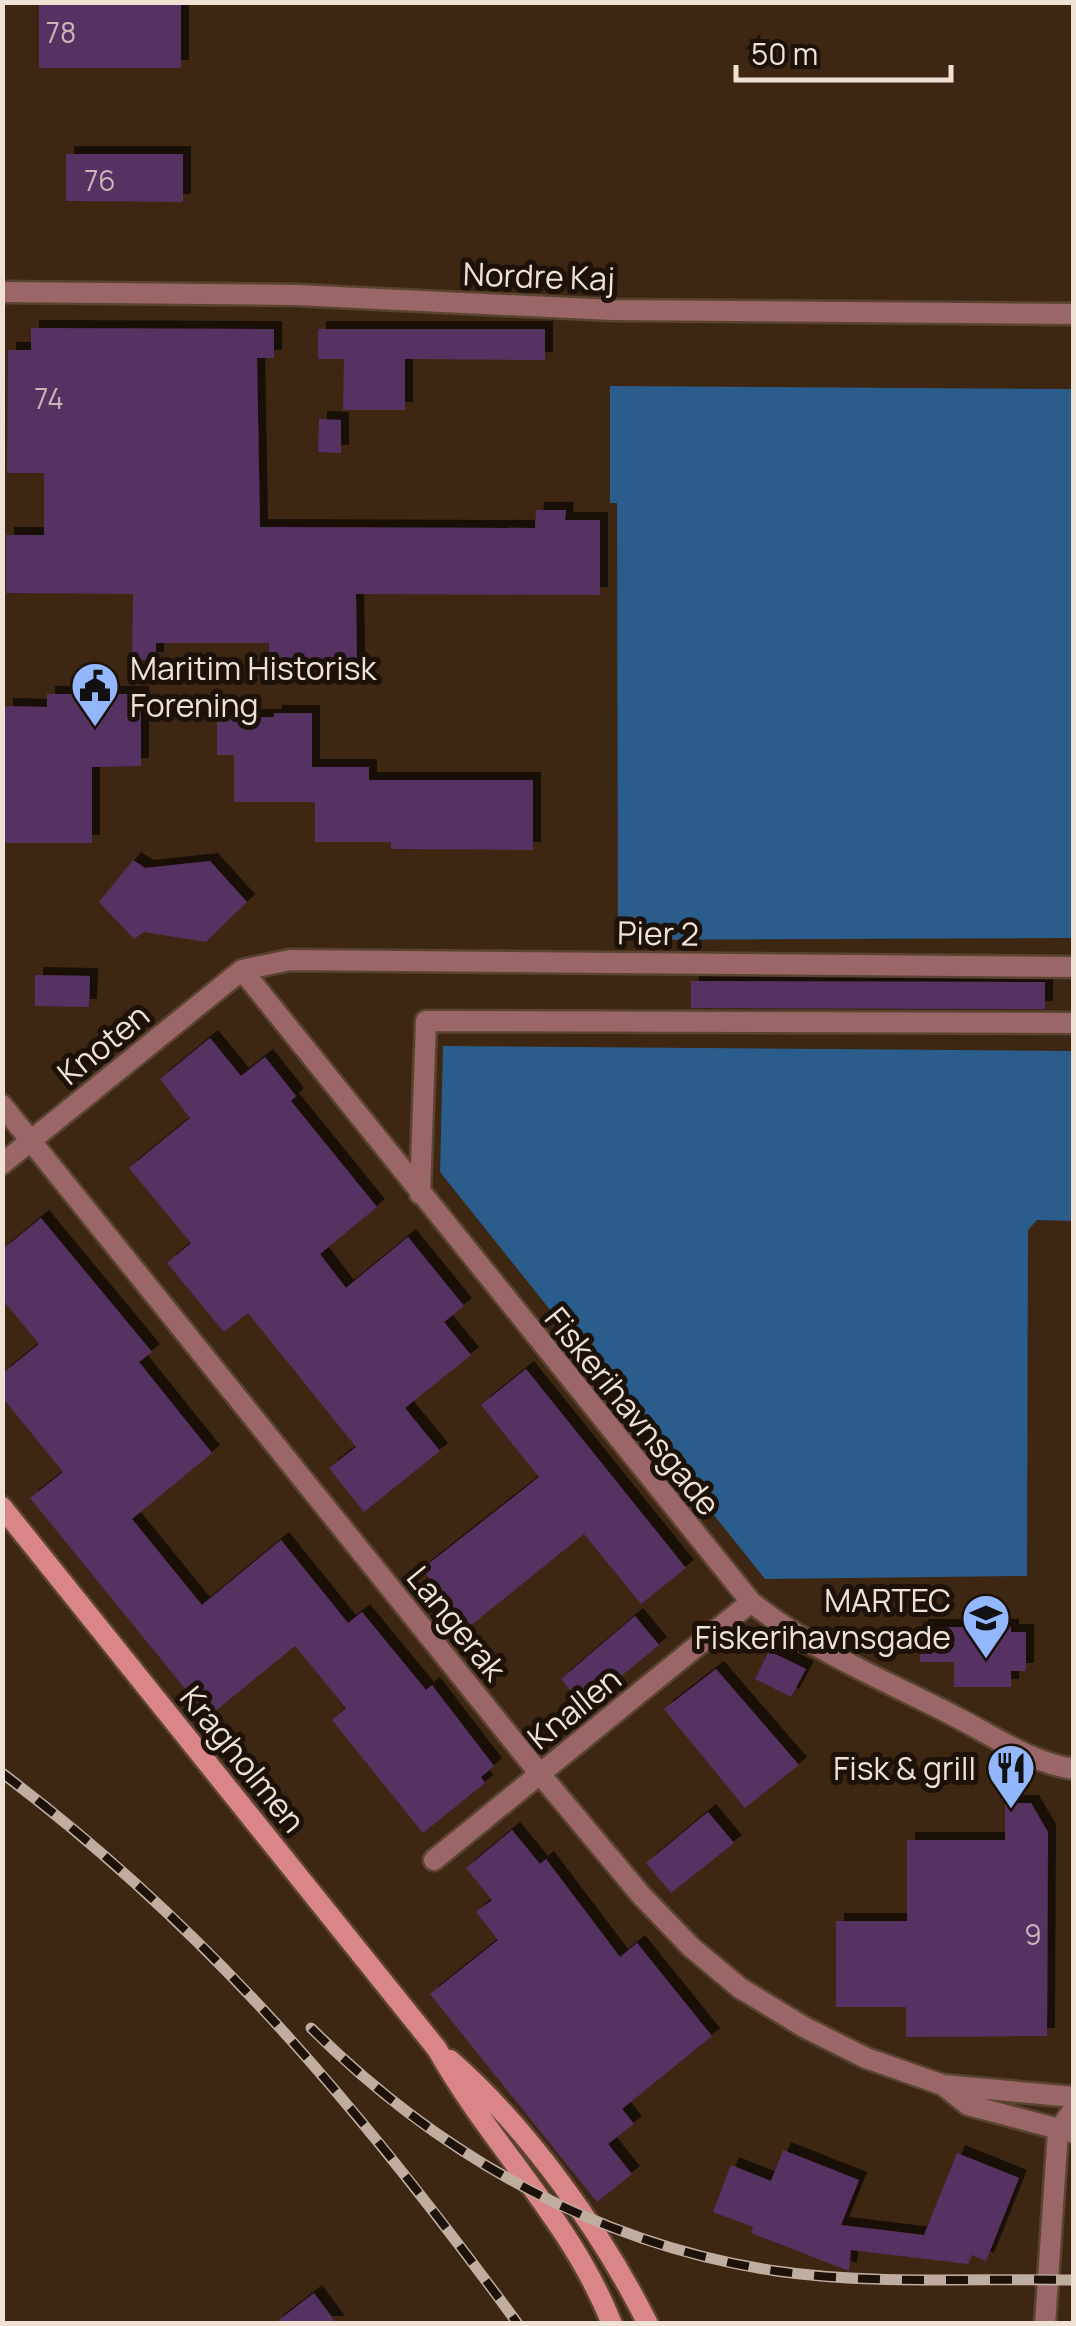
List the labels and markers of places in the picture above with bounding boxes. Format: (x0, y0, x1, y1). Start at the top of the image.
place label: Maritim Historisk Forening (130, 646, 378, 727)
public building icon: Maritim Historisk Forening (69, 660, 121, 728)
place label: MARTEC Fiskerihavnsgade (695, 1578, 951, 1659)
school or university icon: MARTEC Fiskerihavnsgade (960, 1592, 1012, 1660)
restaurant icon: Fisk & grill (985, 1742, 1037, 1810)
place label: Fisk & grill (833, 1746, 976, 1790)

